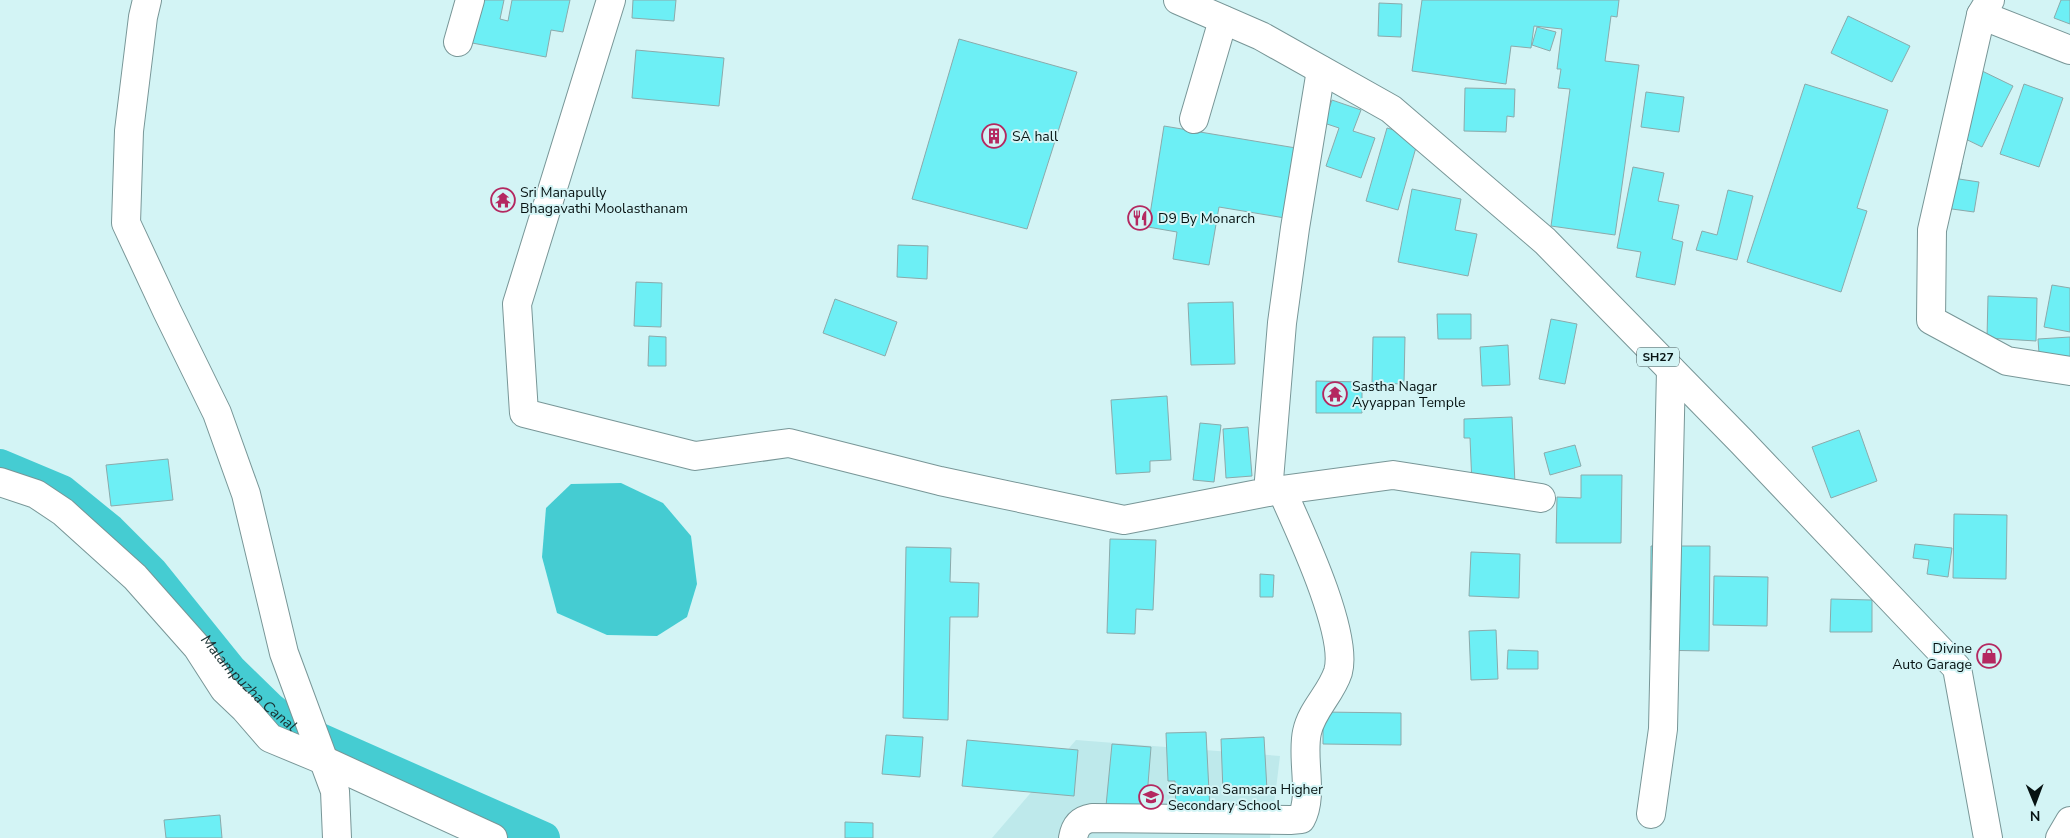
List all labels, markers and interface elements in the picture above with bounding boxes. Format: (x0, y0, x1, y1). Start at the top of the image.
building icon: SA hall (981, 123, 1007, 149)
place label: SA hall (1012, 127, 1059, 146)
place label: Sri Manapully Bhagavathi Moolasthanam (520, 183, 688, 218)
temple icon: Sri Manapully Bhagavathi Moolasthanam (490, 187, 516, 213)
restaurant icon: D9 By Monarch (1127, 205, 1153, 231)
place label: D9 By Monarch (1158, 209, 1255, 228)
road number: SH27 (1637, 348, 1679, 367)
place label: Sastha Nagar Ayyappan Temple (1352, 377, 1466, 412)
temple icon: Sastha Nagar Ayyappan Temple (1322, 381, 1348, 407)
water label: Malampuzha Canal (196, 630, 301, 736)
place label: Divine Auto Garage (1892, 639, 1972, 674)
shop icon: Divine Auto Garage (1976, 643, 2002, 669)
north arrow (2010, 778, 2060, 828)
place label: Sravana Samsara Higher Secondary School (1168, 780, 1323, 815)
school or university icon: Sravana Samsara Higher Secondary School (1138, 784, 1164, 810)
text: N (2030, 806, 2041, 825)

